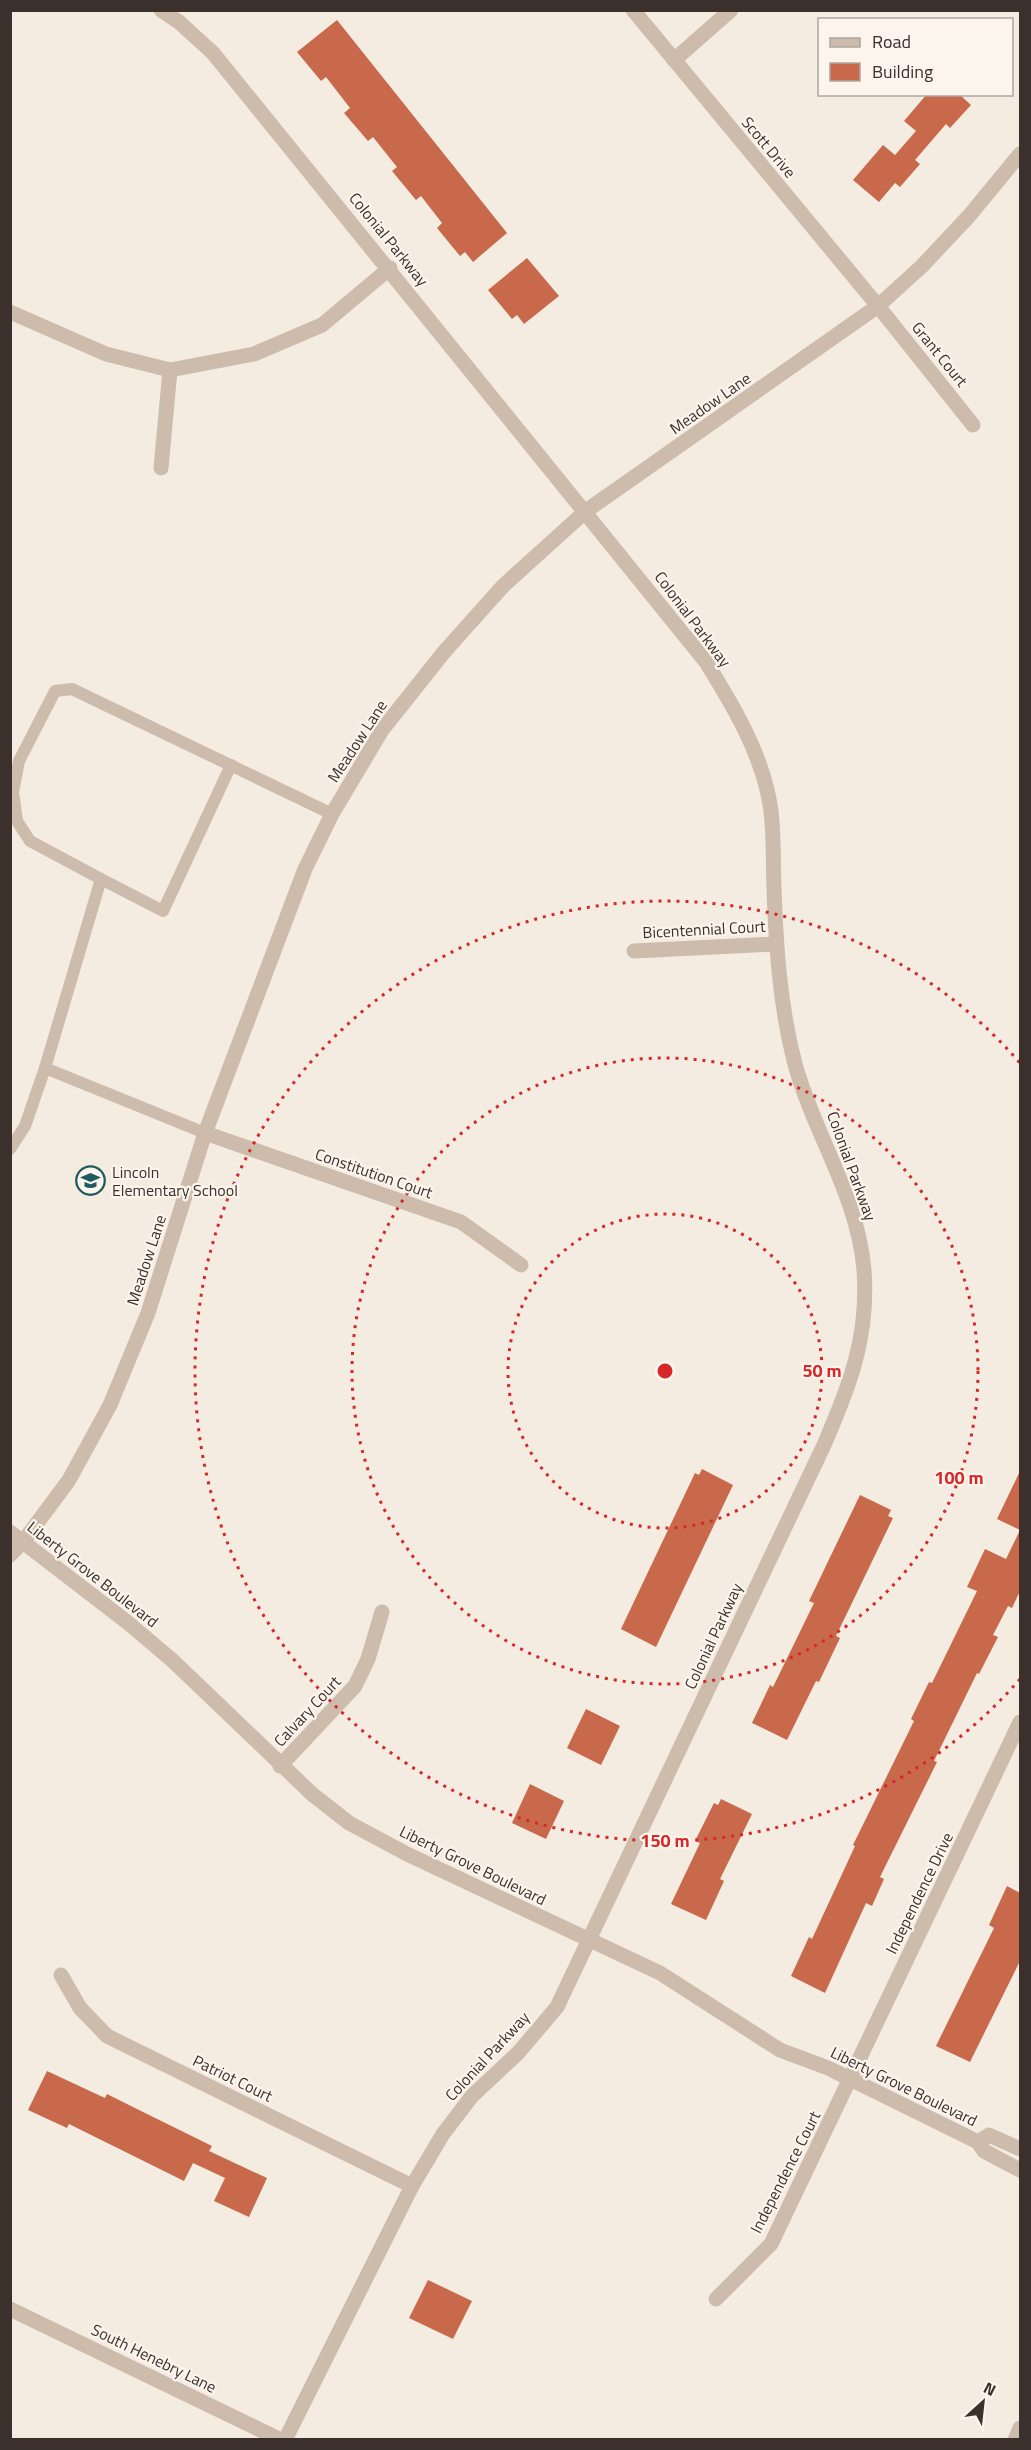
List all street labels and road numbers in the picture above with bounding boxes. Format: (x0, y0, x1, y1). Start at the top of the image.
street label: Scott Drive (736, 111, 802, 183)
street label: Colonial Parkway (344, 187, 435, 291)
street label: Grant Court (906, 316, 974, 392)
street label: Meadow Lane (664, 366, 756, 440)
street label: Colonial Parkway (649, 566, 737, 672)
street label: Meadow Lane (321, 695, 393, 787)
street label: Bicentennial Court (642, 914, 766, 944)
street label: Colonial Parkway (821, 1108, 883, 1224)
street label: Constitution Court (312, 1142, 436, 1204)
street label: Meadow Lane (120, 1211, 172, 1309)
street label: Liberty Grove Boulevard (22, 1515, 164, 1633)
street label: Colonial Parkway (678, 1579, 748, 1693)
street label: Calvary Court (268, 1670, 347, 1752)
street label: Liberty Grove Boulevard (396, 1819, 550, 1911)
street label: Independence Drive (879, 1828, 959, 1958)
street label: Colonial Parkway (439, 2006, 535, 2106)
street label: Liberty Grove Boulevard (827, 2040, 981, 2132)
street label: Patriot Court (189, 2048, 277, 2108)
street label: Independence Court (744, 2106, 826, 2237)
street label: South Henebry Lane (87, 2317, 221, 2399)

